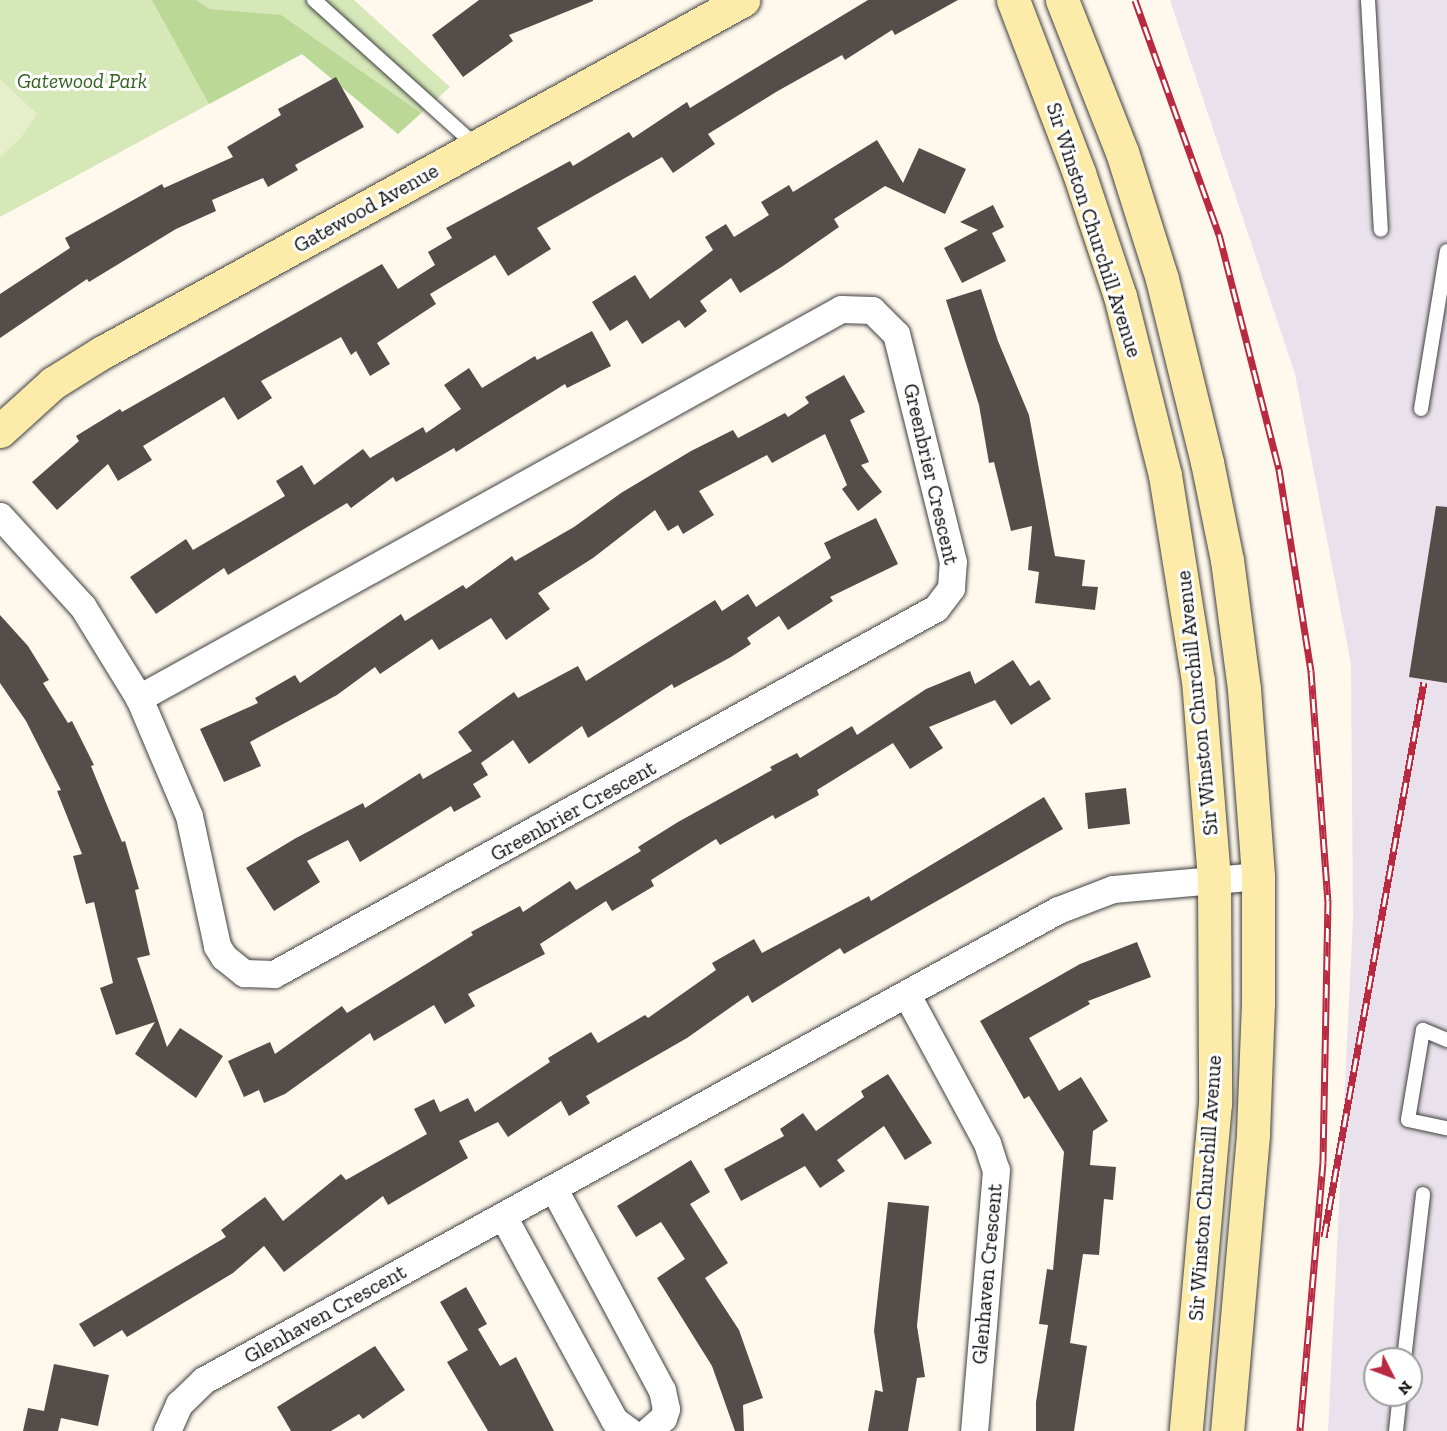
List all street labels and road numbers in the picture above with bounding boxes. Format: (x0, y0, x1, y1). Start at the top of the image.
street label: Sir Winston Churchill Avenue (1041, 99, 1147, 361)
street label: Gatewood Avenue (289, 158, 443, 258)
street label: Greenbrier Crescent (898, 381, 964, 567)
street label: Sir Winston Churchill Avenue (1170, 568, 1224, 838)
street label: Greenbrier Crescent (486, 755, 660, 867)
street label: Sir Winston Churchill Avenue (1183, 1053, 1227, 1323)
street label: Glenhaven Crescent (967, 1183, 1007, 1365)
street label: Glenhaven Crescent (240, 1259, 410, 1369)

